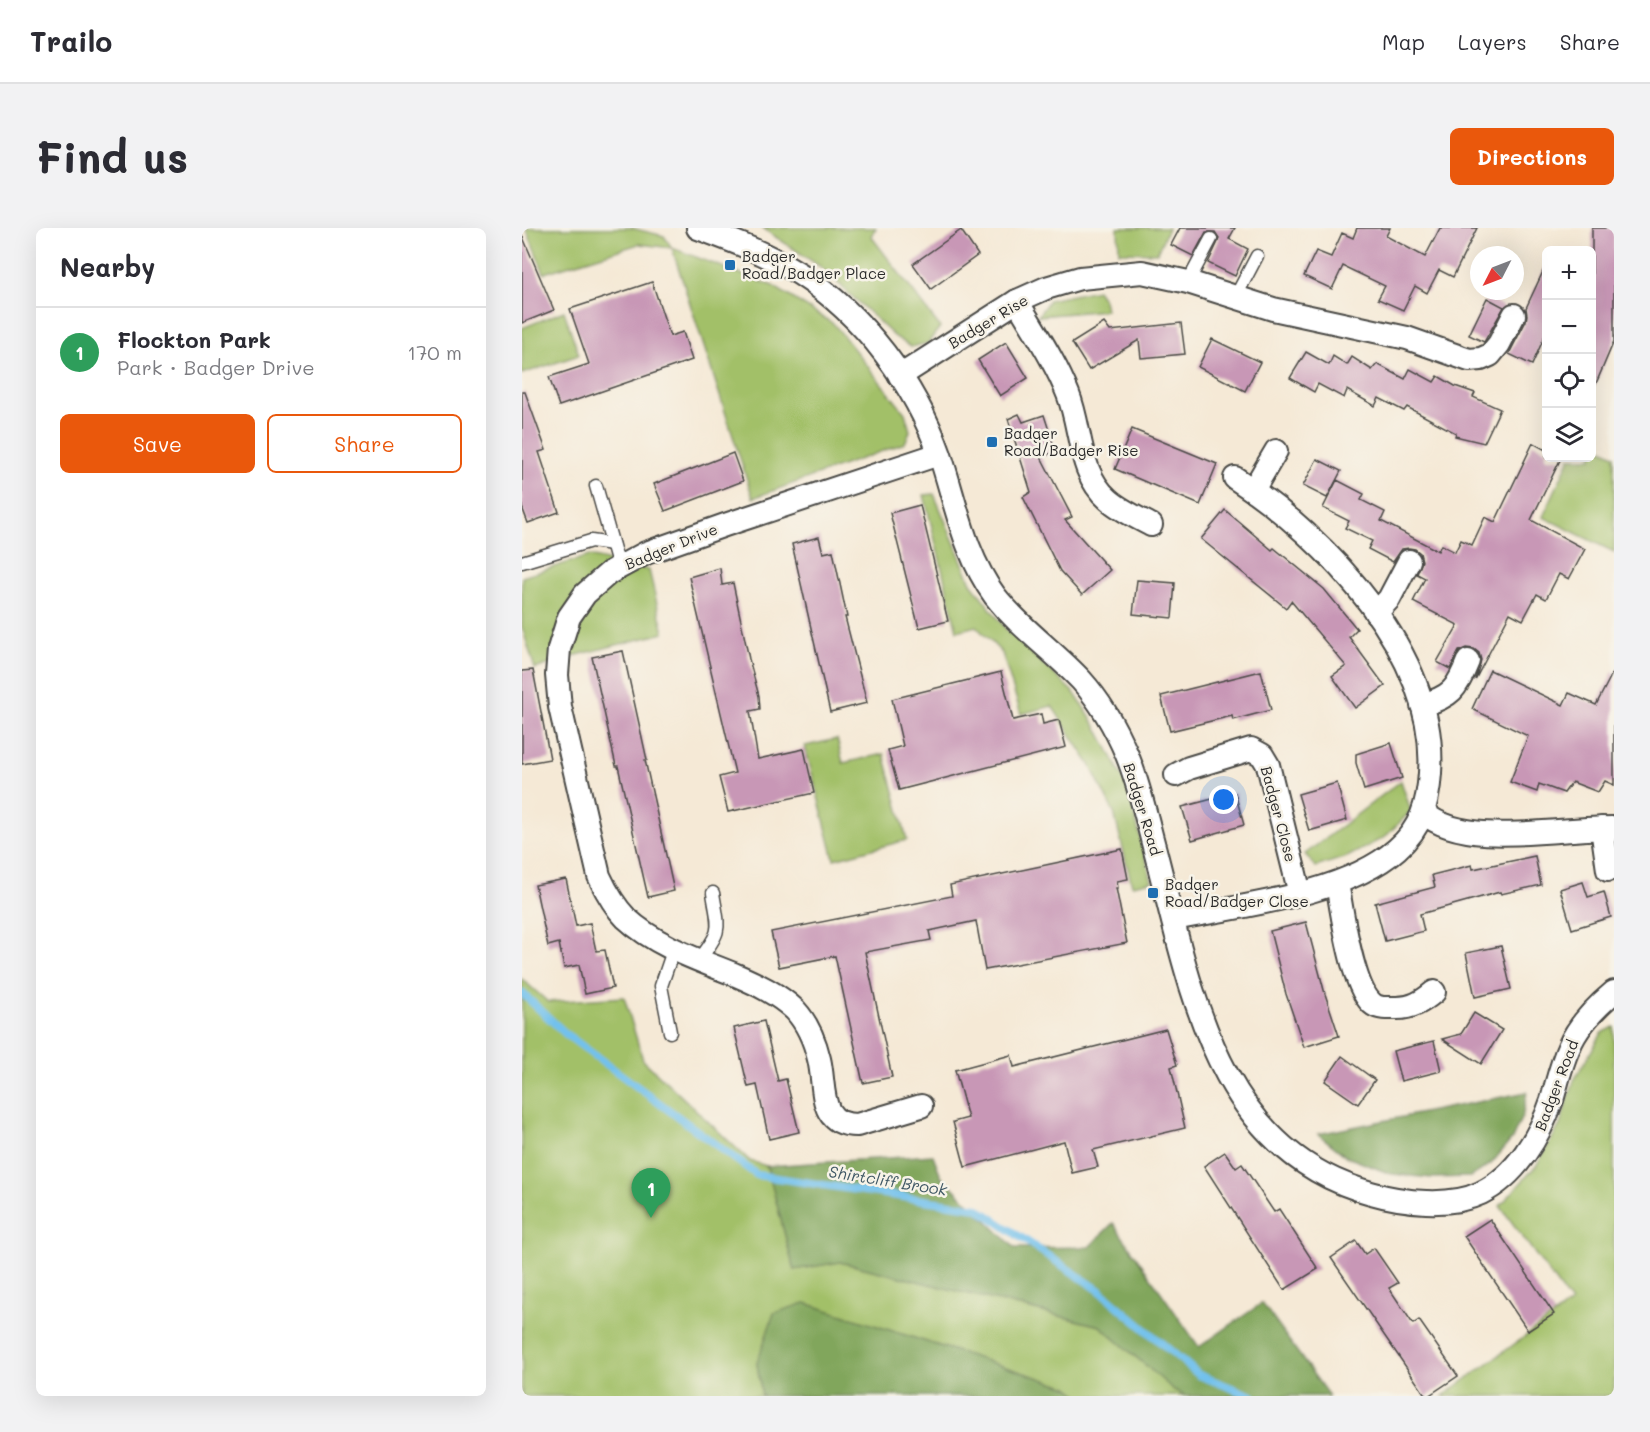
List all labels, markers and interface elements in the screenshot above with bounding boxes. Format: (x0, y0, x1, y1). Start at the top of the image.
text: Trailo (30, 23, 112, 59)
text: Map (1382, 28, 1425, 55)
text: Layers (1458, 28, 1527, 55)
text: Share (1560, 28, 1620, 55)
button: Directions (1450, 128, 1614, 185)
text: Find us (36, 129, 188, 184)
place label: Badger Road/Badger Place (742, 246, 886, 283)
north arrow (1470, 246, 1524, 300)
map controls (1542, 246, 1596, 462)
button: + (1542, 246, 1596, 300)
text: Nearby (60, 250, 155, 284)
marker: Badger Road/Badger Place (723, 258, 737, 272)
street label: Badger Rise (945, 289, 1031, 353)
button: − (1542, 300, 1596, 354)
text: Flockton Park (117, 325, 271, 354)
text: 1 (75, 339, 84, 365)
text: 170 m (407, 339, 462, 365)
text: Park · Badger Drive (117, 354, 315, 380)
button: locate (1542, 354, 1596, 408)
button: layers (1542, 408, 1596, 462)
button: Save (60, 414, 255, 473)
button: Share (267, 414, 462, 473)
place label: Badger Road/Badger Rise (1004, 423, 1139, 460)
marker: Badger Road/Badger Rise (985, 435, 999, 449)
street label: Badger Drive (622, 518, 720, 574)
street label: Badger Road (1119, 760, 1167, 858)
street label: Badger Close (1257, 764, 1301, 864)
your location (1209, 785, 1238, 814)
place label: Badger Road/Badger Close (1165, 874, 1309, 911)
marker: Badger Road/Badger Close (1146, 886, 1160, 900)
street label: Badger Road (1529, 1037, 1583, 1133)
water label: Shirtcliff Brook (827, 1160, 949, 1200)
pin: 1 (632, 1168, 670, 1218)

